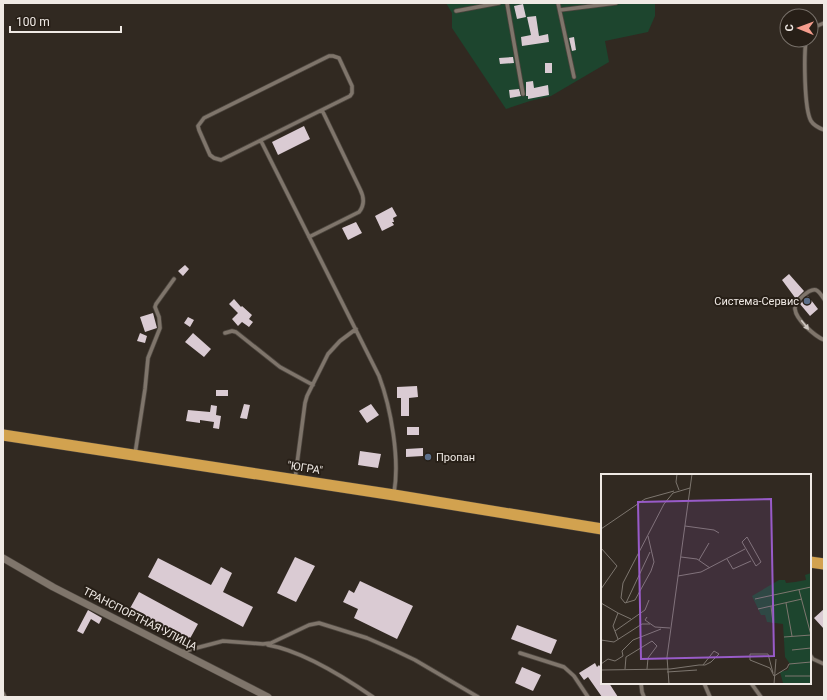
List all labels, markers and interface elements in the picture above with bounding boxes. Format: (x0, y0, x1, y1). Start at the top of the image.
scale bar (10, 8, 121, 34)
north arrow (779, 8, 819, 48)
text: 100 m (16, 15, 50, 29)
text: С (783, 24, 796, 32)
place label: Система-Сервис (714, 295, 799, 308)
marker: Система-Сервис (802, 296, 812, 306)
one-way arrow (801, 320, 810, 331)
place label: Пропан (436, 451, 475, 464)
marker: Пропан (423, 452, 433, 462)
street label: "ЮГРА" (286, 459, 324, 477)
inset map (601, 474, 811, 684)
street label: ТРАНСПОРТНАЯ УЛИЦА (81, 585, 200, 654)

